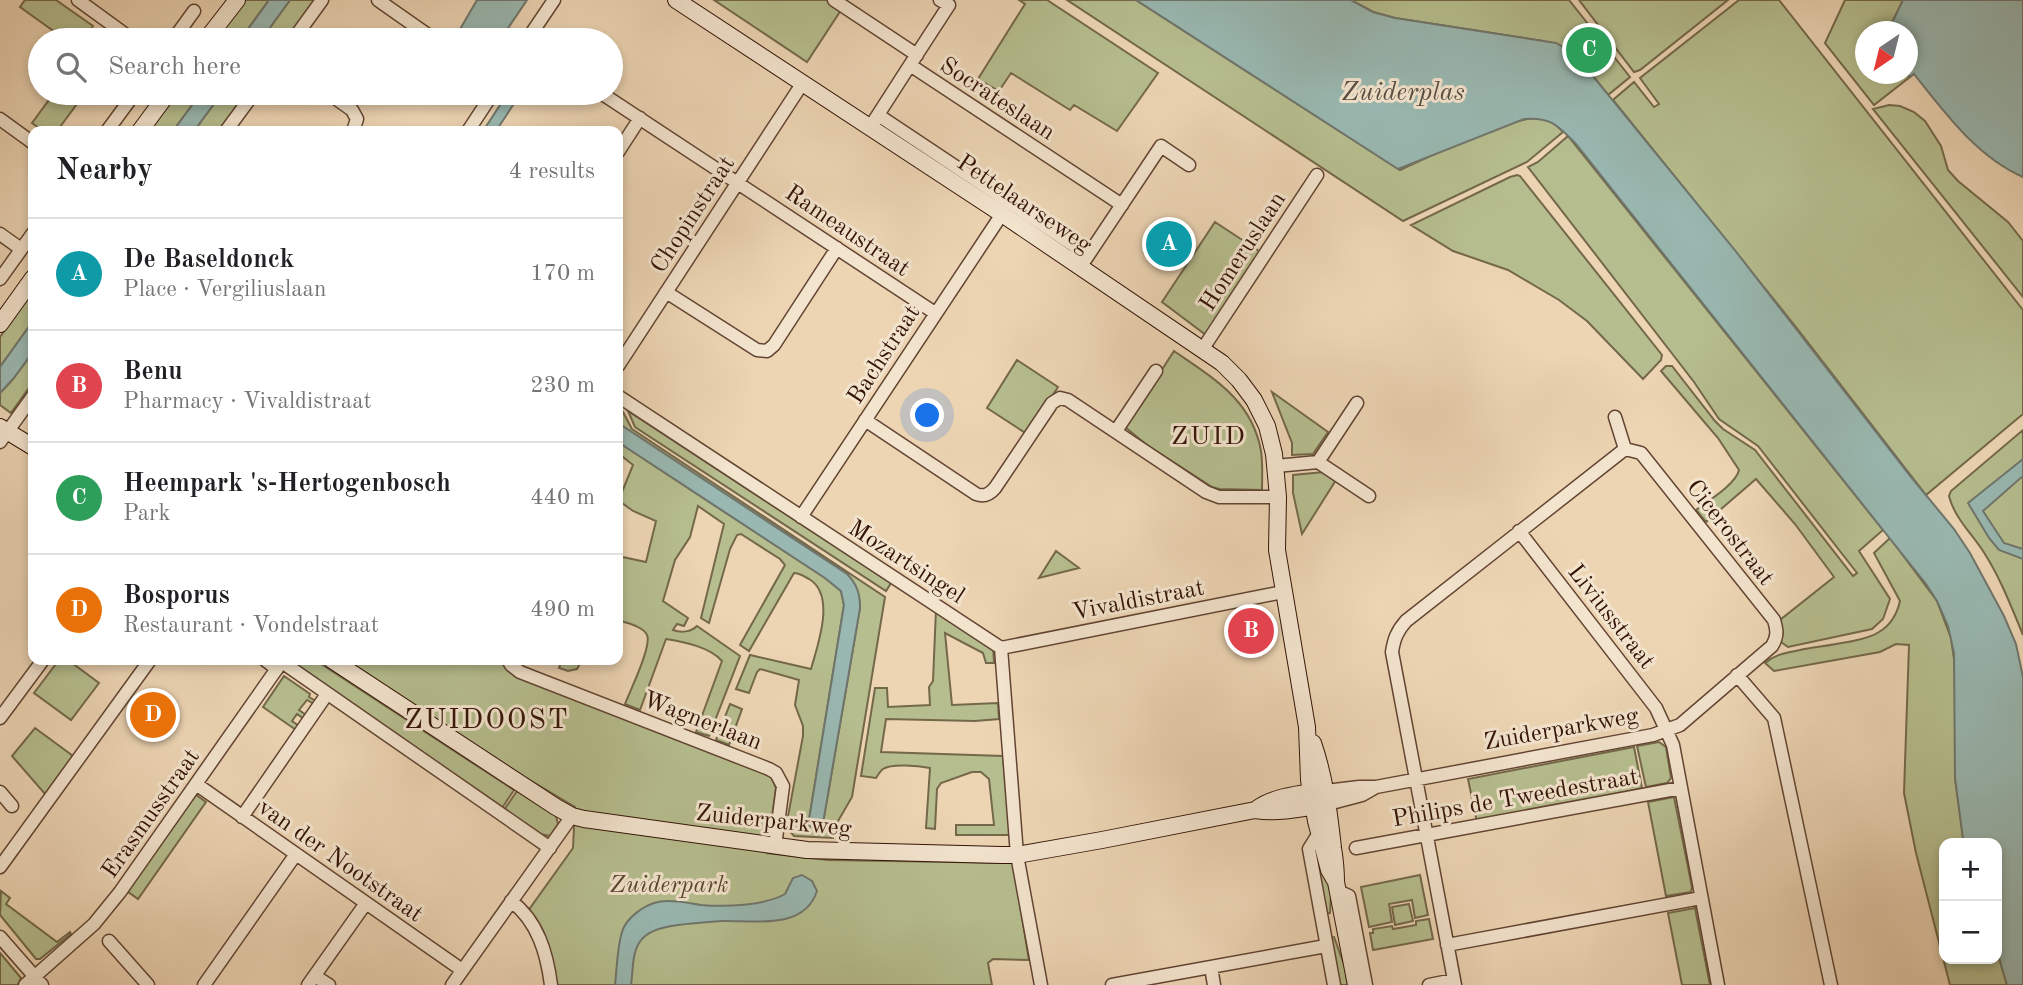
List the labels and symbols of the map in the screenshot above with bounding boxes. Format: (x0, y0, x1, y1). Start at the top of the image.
north arrow (1855, 21, 1918, 84)
pin: C (1566, 24, 1612, 76)
street label: Socrateslaan (935, 54, 1059, 146)
water label: Zuiderplas (1341, 80, 1465, 106)
street label: Pettelaarseweg (952, 151, 1096, 258)
street label: Chopinstraat (647, 152, 740, 278)
street label: Rameaustraat (780, 181, 914, 282)
street label: Homeruslaan (1196, 188, 1291, 316)
pin: A (1146, 218, 1192, 270)
street label: Bachstraat (844, 301, 925, 409)
your location (910, 398, 944, 432)
district label: ZUID (1171, 424, 1247, 450)
street label: Cicerostraat (1681, 476, 1778, 590)
street label: Mozartsingel (844, 516, 968, 609)
street label: Liviusstraat (1562, 560, 1659, 674)
street label: Vivaldistraat (1070, 576, 1206, 626)
pin: B (1228, 605, 1274, 657)
street label: Wagnerlaan (639, 688, 765, 756)
pin: D (130, 689, 176, 741)
street label: Zuiderparkweg (1482, 705, 1640, 755)
district label: ZUIDOOST (404, 707, 570, 735)
street label: Erasmusstraat (98, 745, 205, 883)
street label: Philips de Tweedestraat (1390, 765, 1640, 832)
street label: van der Nootstraat (253, 796, 427, 927)
street label: Zuiderparkweg (695, 802, 853, 842)
park label: Zuiderpark (610, 874, 728, 898)

